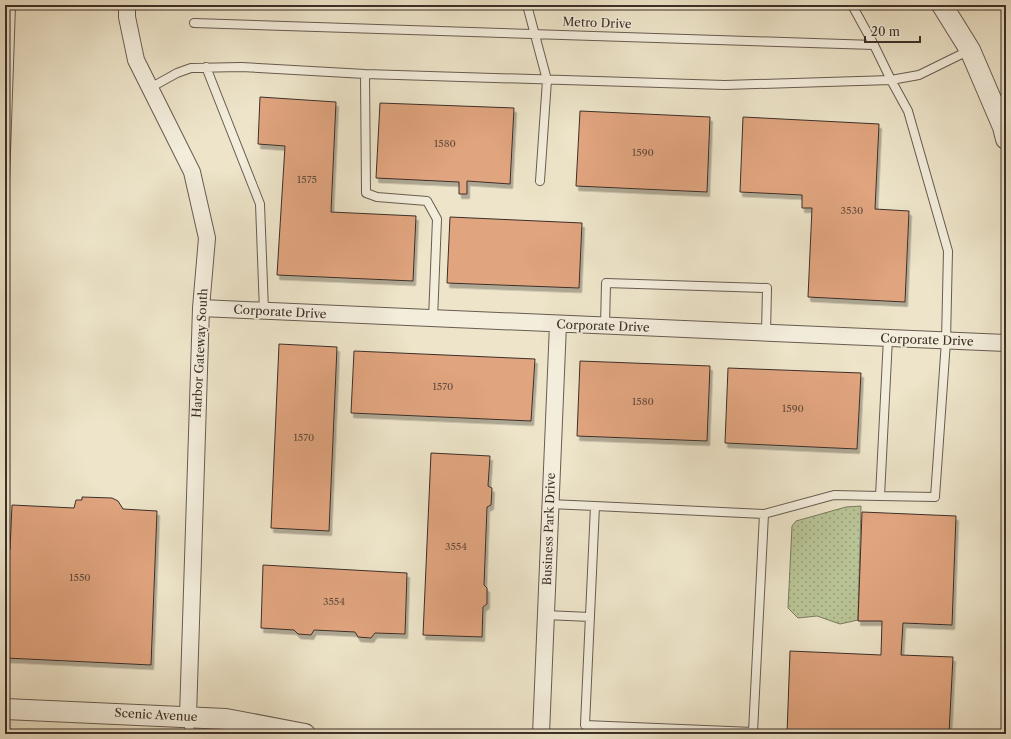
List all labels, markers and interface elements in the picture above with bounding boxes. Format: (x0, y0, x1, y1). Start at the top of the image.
street label: Metro Drive (562, 14, 632, 31)
scale bar (865, 18, 920, 44)
text: 20 m (871, 24, 900, 39)
house number: 1580 (434, 137, 456, 150)
house number: 1590 (632, 146, 654, 159)
house number: 1575 (297, 173, 317, 186)
house number: 3530 (841, 204, 863, 217)
street label: Harbor Gateway South (189, 287, 210, 418)
street label: Corporate Drive (233, 302, 327, 321)
street label: Corporate Drive (556, 316, 650, 335)
street label: Corporate Drive (880, 330, 974, 349)
house number: 1570 (433, 380, 453, 393)
house number: 1580 (632, 395, 654, 408)
house number: 1590 (782, 402, 804, 415)
house number: 1570 (294, 431, 314, 444)
street label: Business Park Drive (539, 472, 558, 586)
house number: 3554 (445, 540, 467, 553)
house number: 1550 (69, 571, 91, 584)
house number: 3554 (323, 595, 345, 608)
street label: Scenic Avenue (114, 705, 198, 724)

